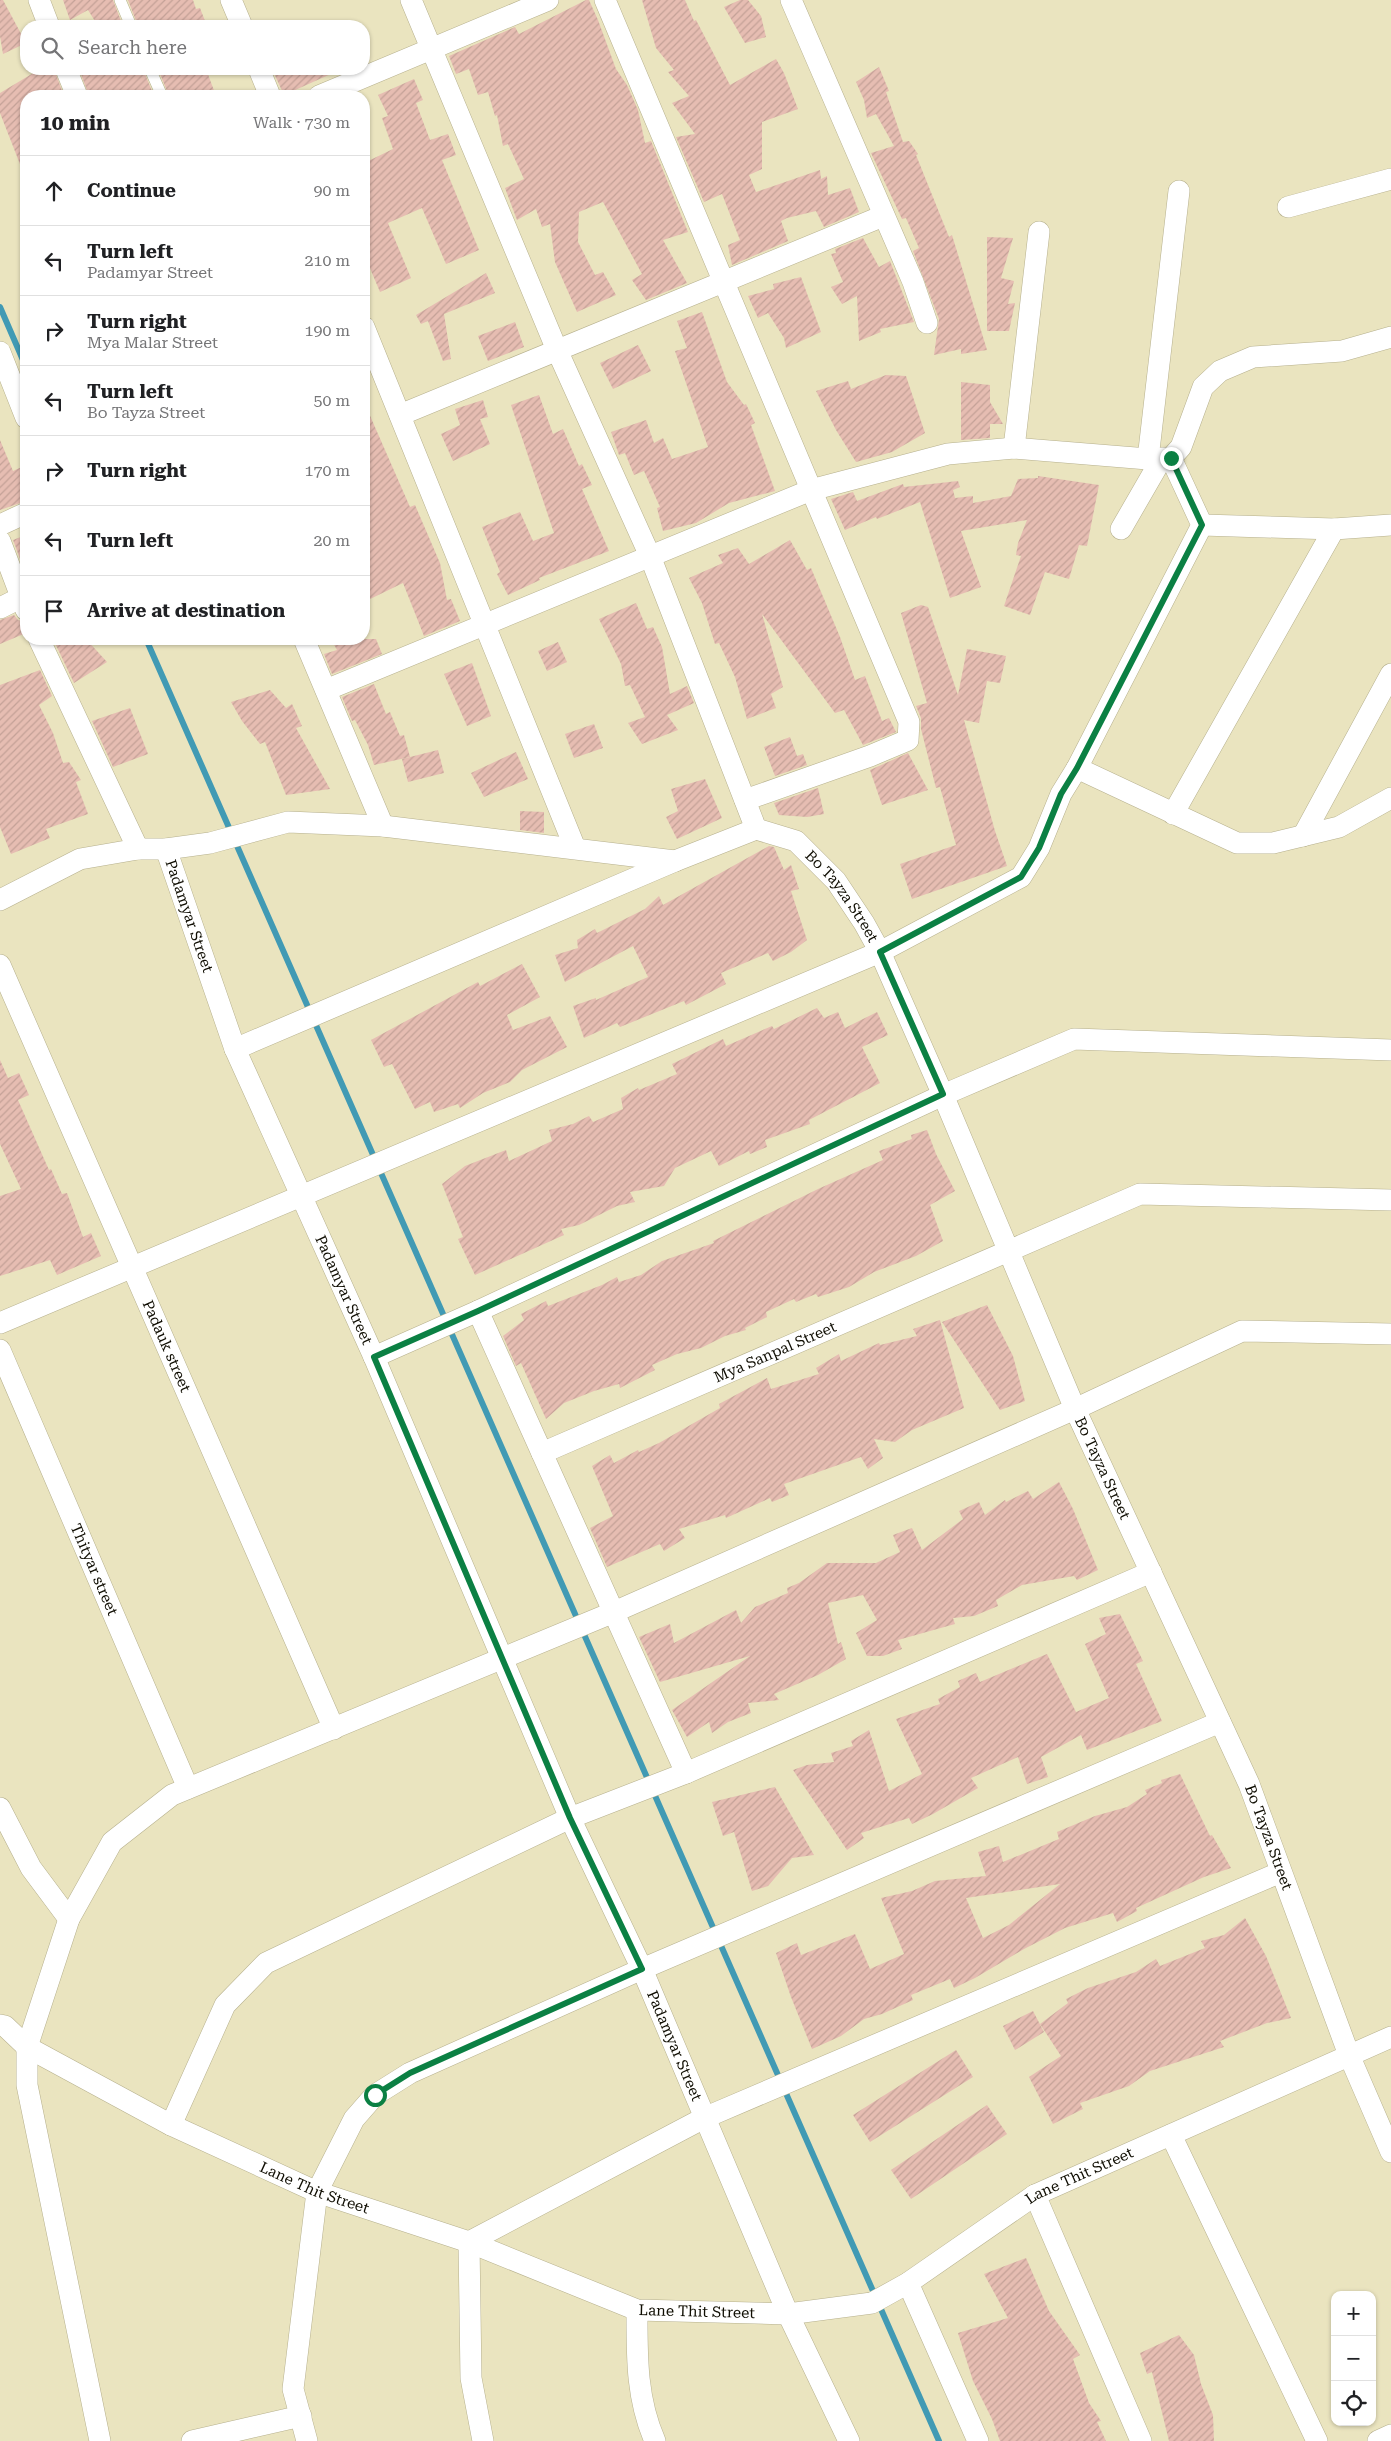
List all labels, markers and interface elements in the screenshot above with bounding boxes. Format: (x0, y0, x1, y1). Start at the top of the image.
search box (20, 20, 370, 75)
icon: search (38, 34, 66, 62)
text: Search here (78, 36, 187, 59)
text: 10 min (40, 111, 110, 135)
text: Walk · 730 m (253, 113, 350, 132)
icon: ahead (40, 177, 68, 205)
text: Continue (87, 179, 176, 202)
text: 90 m (313, 181, 350, 200)
text: Turn left (87, 240, 173, 263)
icon: left (40, 247, 68, 275)
text: 210 m (304, 251, 350, 270)
text: Padamyar Street (87, 263, 213, 282)
text: Turn right (87, 310, 187, 333)
icon: right (40, 317, 68, 345)
text: 190 m (304, 321, 350, 340)
text: Mya Malar Street (87, 333, 218, 352)
text: Turn left (87, 380, 173, 403)
icon: left (40, 387, 68, 415)
text: 50 m (313, 391, 350, 410)
text: Bo Tayza Street (87, 403, 205, 422)
route end (1160, 447, 1183, 470)
icon: right (40, 457, 68, 485)
text: Turn right (87, 459, 187, 482)
text: 170 m (304, 461, 350, 480)
icon: left (40, 527, 68, 555)
text: Turn left (87, 529, 173, 552)
text: 20 m (313, 531, 350, 550)
icon: arrive (40, 597, 68, 625)
text: Arrive at destination (87, 599, 285, 622)
street label: Bo Tayza Street (801, 846, 882, 946)
street label: Padamyar Street (161, 857, 217, 975)
street label: Padamyar Street (311, 1232, 376, 1348)
street label: Padauk street (139, 1297, 195, 1395)
street label: Mya Sanpal Street (711, 1318, 839, 1386)
street label: Bo Tayza Street (1071, 1414, 1134, 1523)
street label: Thityar street (67, 1521, 122, 1619)
street label: Bo Tayza Street (1241, 1782, 1296, 1893)
street label: Padamyar Street (643, 1988, 706, 2104)
route start (364, 2084, 387, 2107)
street label: Lane Thit Street (1022, 2143, 1136, 2208)
street label: Lane Thit Street (257, 2158, 372, 2218)
map controls (1331, 2291, 1376, 2426)
button: + (1331, 2291, 1376, 2336)
street label: Lane Thit Street (638, 2301, 756, 2322)
button: − (1331, 2336, 1376, 2381)
button: locate (1331, 2381, 1376, 2426)

